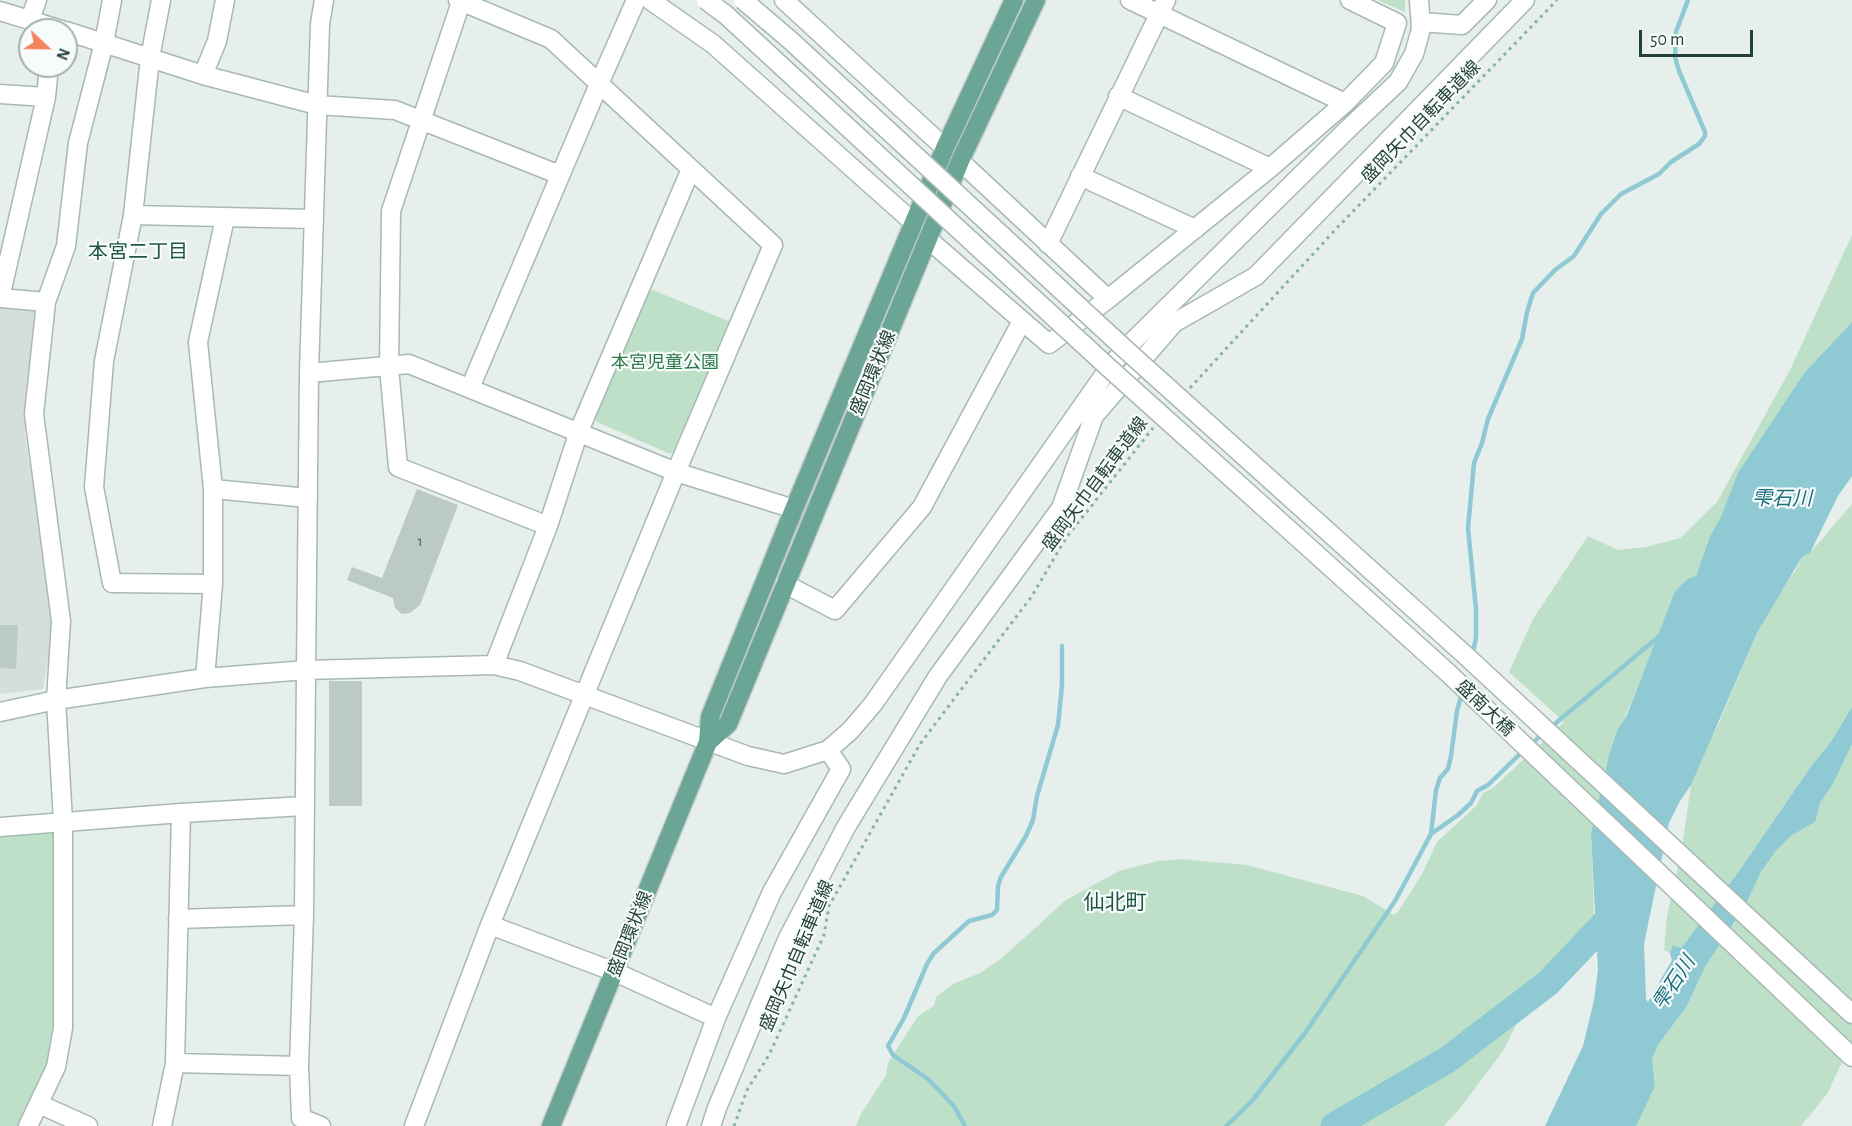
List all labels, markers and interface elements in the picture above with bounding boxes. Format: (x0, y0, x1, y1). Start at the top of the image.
north arrow (18, 18, 78, 78)
scale bar (1642, 18, 1756, 56)
text: 50 m (1650, 31, 1684, 49)
text: N (53, 46, 72, 62)
street label: 盛岡矢巾自転車道線 (1357, 56, 1485, 188)
district label: 本宮二丁目 (88, 240, 188, 264)
street label: 盛岡環状線 (845, 327, 901, 419)
park label: 本宮児童公園 (611, 352, 719, 374)
street label: 盛岡矢巾自転車道線 (1038, 413, 1152, 555)
water label: 雫石川 (1752, 487, 1812, 511)
house number: 1 (417, 532, 423, 550)
street label: 盛南大橋 (1452, 675, 1518, 741)
street label: 盛岡矢巾自転車道線 (755, 877, 839, 1035)
street label: 盛岡環状線 (603, 888, 657, 980)
district label: 仙北町 (1084, 890, 1146, 916)
water label: 雫石川 (1648, 951, 1700, 1015)

